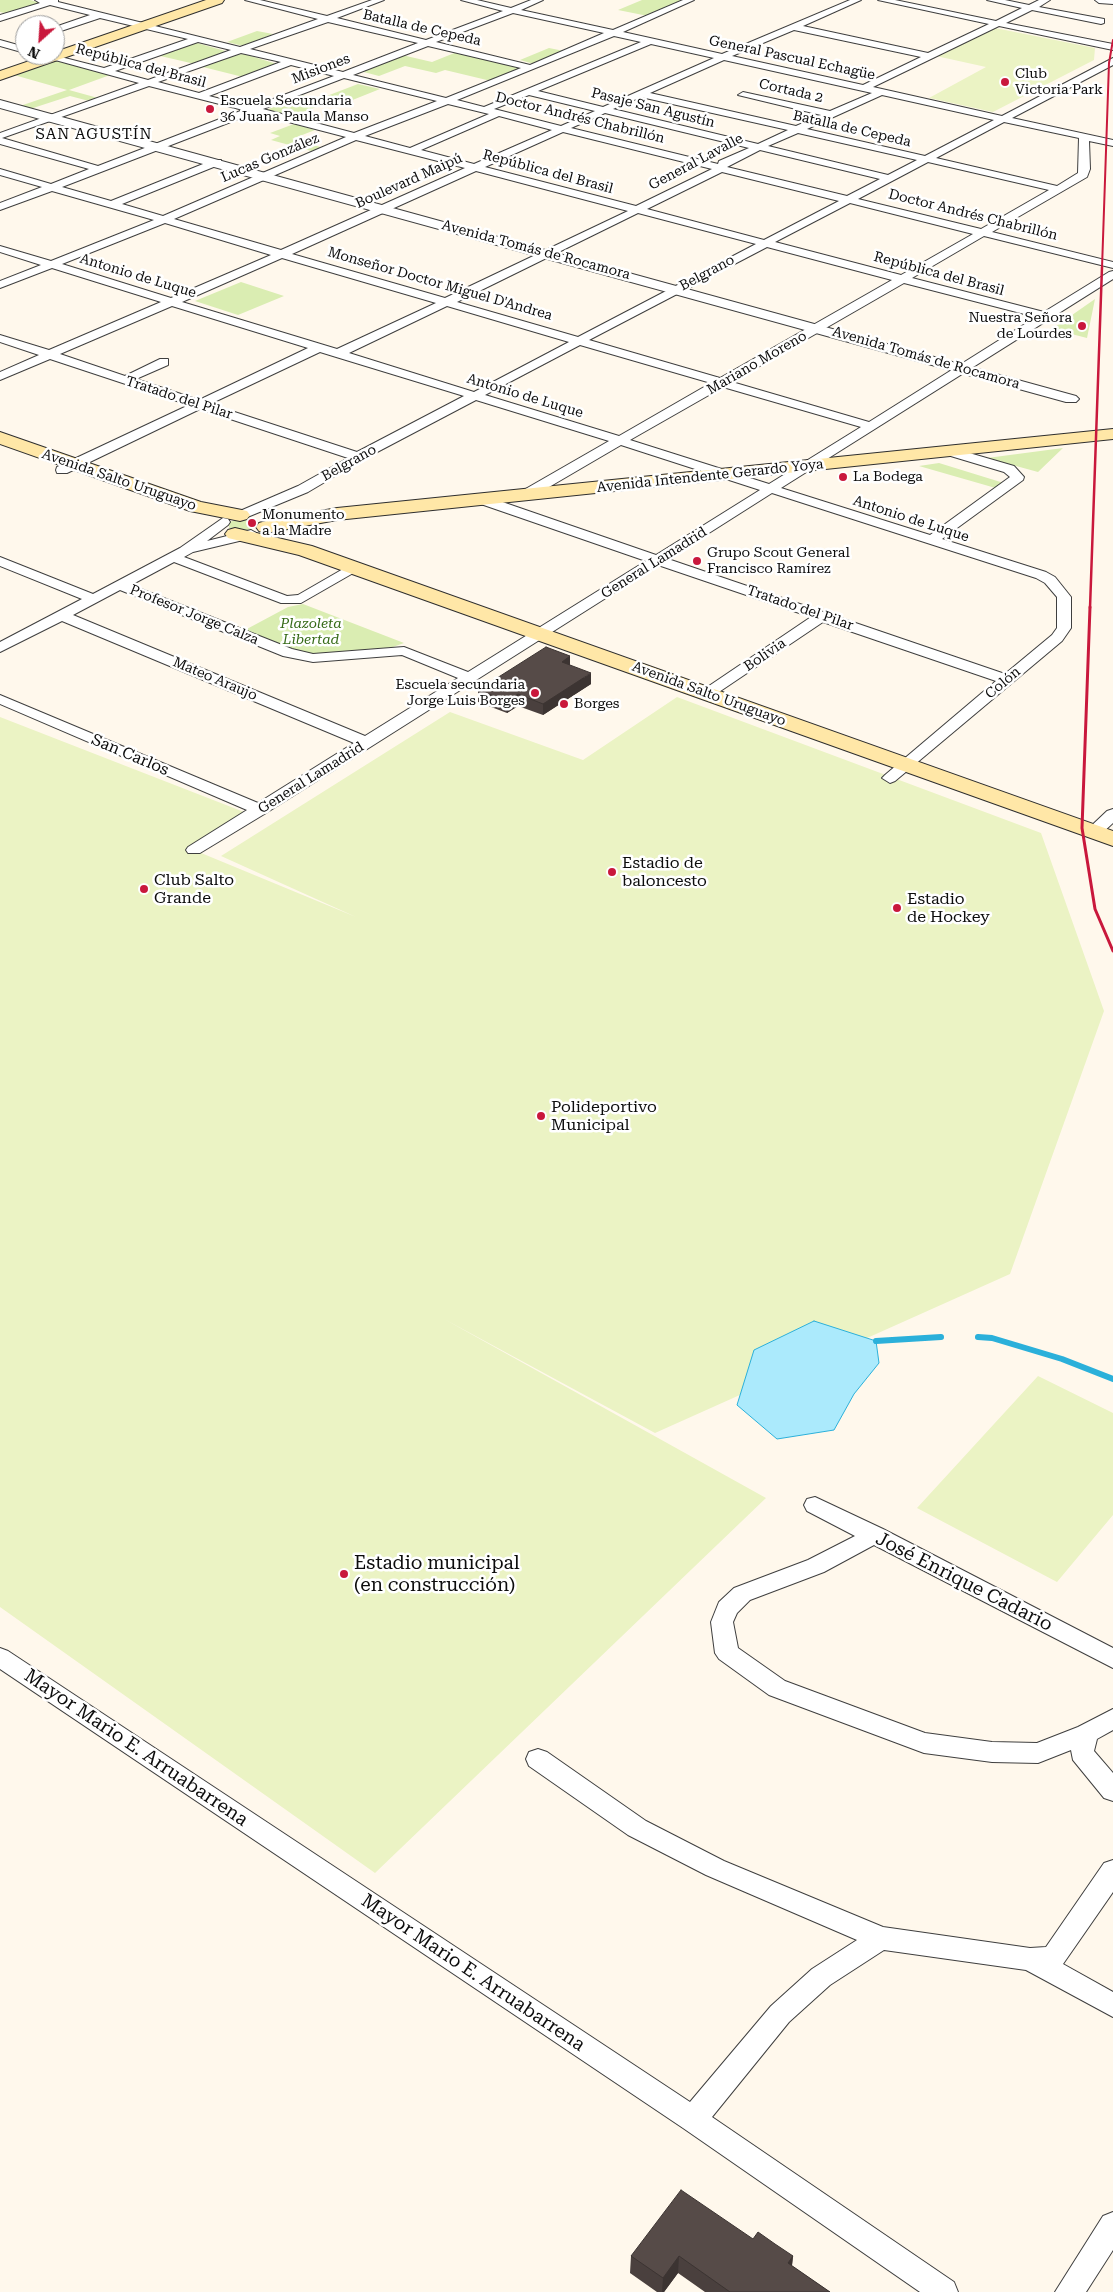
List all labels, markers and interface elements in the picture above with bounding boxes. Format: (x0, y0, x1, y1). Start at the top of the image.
street label: Batalla de Cepeda (361, 6, 483, 50)
north arrow (15, 15, 65, 65)
street label: General Pascual Echagüe (707, 32, 877, 84)
street label: República del Brasil (74, 41, 208, 91)
text: N (26, 43, 42, 62)
street label: Misiones (290, 50, 352, 88)
place label: Club Victoria Park (1015, 66, 1103, 98)
street label: Cortada 2 (757, 75, 825, 107)
marker: Club Victoria Park (999, 76, 1011, 88)
street label: Pasaje San Agustín (589, 85, 717, 131)
street label: Doctor Andrés Chabrillón (494, 89, 666, 147)
place label: Escuela Secundaria 36 Juana Paula Manso (220, 93, 369, 125)
marker: Escuela Secundaria 36 Juana Paula Manso (204, 103, 216, 115)
street label: Batalla de Cepeda (791, 107, 913, 151)
district label: SAN AGUSTÍN (34, 126, 154, 144)
street label: Lucas González (219, 130, 321, 186)
street label: General Lavalle (646, 130, 746, 194)
street label: República del Brasil (481, 147, 615, 197)
street label: Boulevard Maipú (353, 150, 465, 212)
street label: Doctor Andrés Chabrillón (887, 186, 1059, 244)
street label: Avenida Tomás de Rocamora (440, 217, 632, 283)
street label: Monseñor Doctor Miguel D'Andrea (326, 244, 554, 324)
street label: República del Brasil (872, 249, 1006, 299)
street label: Antonio de Luque (78, 250, 198, 302)
street label: Belgrano (677, 251, 737, 295)
place label: Nuestra Señora de Lourdes (968, 310, 1072, 342)
marker: Nuestra Señora de Lourdes (1076, 320, 1088, 332)
street label: Avenida Tomás de Rocamora (830, 323, 1022, 393)
street label: Mariano Moreno (704, 328, 810, 398)
street label: Antonio de Luque (465, 370, 585, 422)
street label: Tratado del Pilar (123, 373, 235, 423)
street label: Belgrano (319, 441, 379, 485)
street label: Avenida Salto Uruguayo (40, 446, 198, 514)
street label: Avenida Intendente Gerardo Yoya (596, 456, 824, 496)
place label: La Bodega (853, 469, 923, 485)
marker: La Bodega (837, 471, 849, 483)
street label: Antonio de Luque (851, 492, 971, 546)
place label: Monumento a la Madre (262, 507, 345, 540)
marker: Monumento a la Madre (246, 517, 258, 529)
street label: General Lamadrid (598, 524, 710, 602)
place label: Grupo Scout General Francisco Ramírez (707, 545, 850, 578)
marker: Grupo Scout General Francisco Ramírez (691, 555, 703, 567)
street label: Profesor Jorge Calza (127, 581, 261, 649)
street label: Tratado del Pilar (745, 582, 855, 634)
park label: Plazoleta Libertad (280, 616, 342, 648)
street label: Bolivia (741, 635, 789, 675)
street label: Mateo Araujo (170, 654, 260, 704)
street label: Avenida Salto Uruguayo (630, 658, 788, 730)
street label: Colón (982, 663, 1024, 703)
place label: Escuela secundaria Jorge Luis Borges (395, 677, 525, 710)
marker: Escuela secundaria Jorge Luis Borges (529, 687, 541, 699)
place label: Borges (574, 696, 620, 712)
marker: Borges (558, 698, 570, 710)
street label: San Carlos (88, 730, 172, 780)
street label: General Lamadrid (255, 739, 367, 817)
place label: Estadio de baloncesto (622, 853, 707, 891)
marker: Estadio de baloncesto (606, 866, 618, 878)
place label: Club Salto Grande (154, 870, 234, 908)
marker: Club Salto Grande (138, 883, 150, 895)
place label: Estadio de Hockey (907, 889, 990, 927)
marker: Estadio de Hockey (891, 902, 903, 914)
place label: Polideportivo Municipal (551, 1097, 657, 1135)
marker: Polideportivo Municipal (535, 1110, 547, 1122)
street label: José Enrique Cadario (872, 1527, 1056, 1637)
place label: Estadio municipal (en construcción) (354, 1552, 520, 1596)
marker: Estadio municipal (en construcción) (338, 1568, 350, 1580)
street label: Mayor Mario E. Arruabarrena (20, 1664, 252, 1832)
street label: Mayor Mario E. Arruabarrena (357, 1889, 589, 2057)

